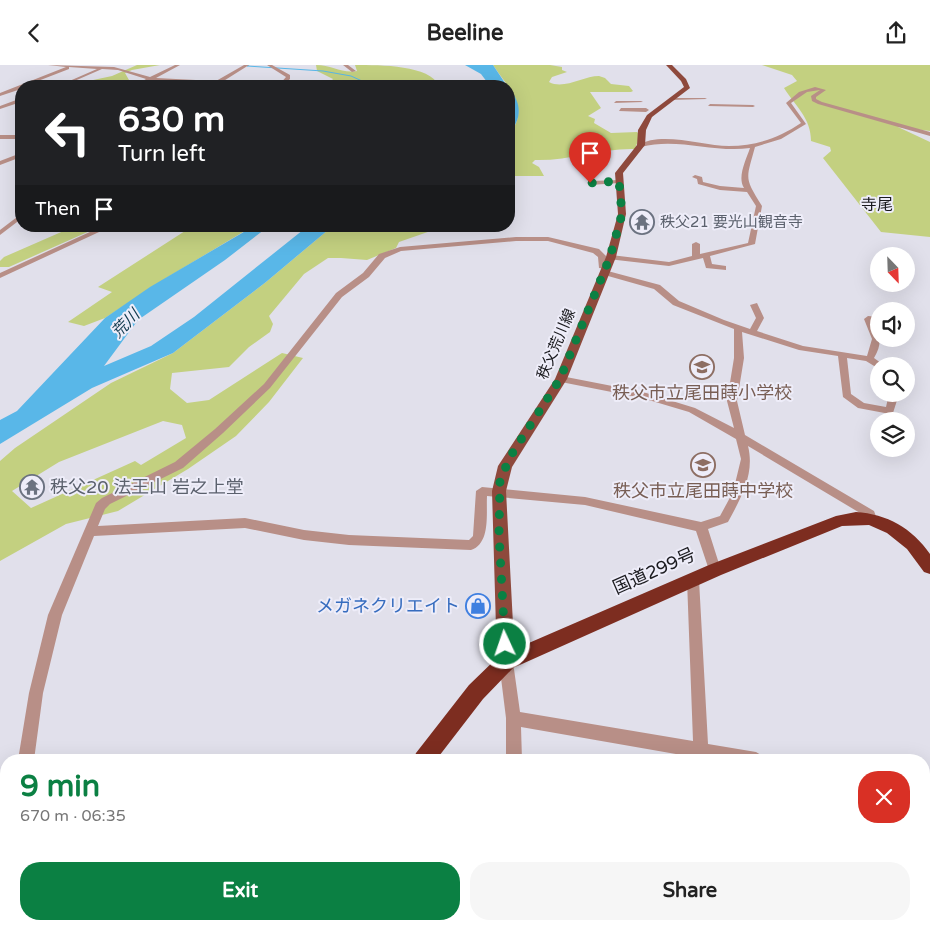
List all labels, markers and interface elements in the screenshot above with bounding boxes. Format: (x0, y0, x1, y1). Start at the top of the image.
icon: back (20, 19, 48, 47)
icon: share (882, 19, 910, 47)
text: Beeline (427, 20, 503, 46)
text: 630 m (118, 99, 225, 141)
icon: left (35, 100, 100, 165)
pin (569, 132, 611, 183)
icon: arrive (576, 139, 604, 167)
text: Turn left (118, 141, 206, 167)
icon: arrive (90, 195, 118, 223)
district label: 寺尾 (861, 195, 893, 215)
text: Then (35, 198, 80, 220)
temple icon: 秩父21 要光山観音寺 (629, 209, 655, 235)
place label: 秩父21 要光山観音寺 (660, 213, 803, 231)
north arrow (870, 247, 915, 293)
map controls (870, 247, 915, 457)
button: sound (870, 302, 915, 347)
water label: 荒川 (107, 304, 145, 342)
street label: 秩父荒川線 (533, 306, 579, 382)
school or university icon: 秩父市立尾田蒔小学校 (689, 354, 715, 380)
button: search (870, 357, 915, 402)
place label: 秩父市立尾田蒔小学校 (612, 382, 792, 404)
button: layers (870, 412, 915, 457)
school or university icon: 秩父市立尾田蒔中学校 (690, 452, 716, 478)
temple icon: 秩父20 法王山 岩之上堂 (19, 474, 45, 500)
place label: 秩父20 法王山 岩之上堂 (50, 476, 244, 498)
place label: 秩父市立尾田蒔中学校 (613, 480, 793, 502)
street label: 国道299号 (609, 543, 699, 599)
shop icon: メガネクリエイト (465, 593, 491, 619)
place label: メガネクリエイト (316, 595, 460, 617)
position arrow (478, 617, 530, 669)
text: 9 min (20, 768, 100, 805)
button: close (858, 771, 910, 823)
text: 670 m · 06:35 (20, 806, 126, 826)
button: Exit (20, 862, 460, 920)
button: Share (470, 862, 910, 920)

